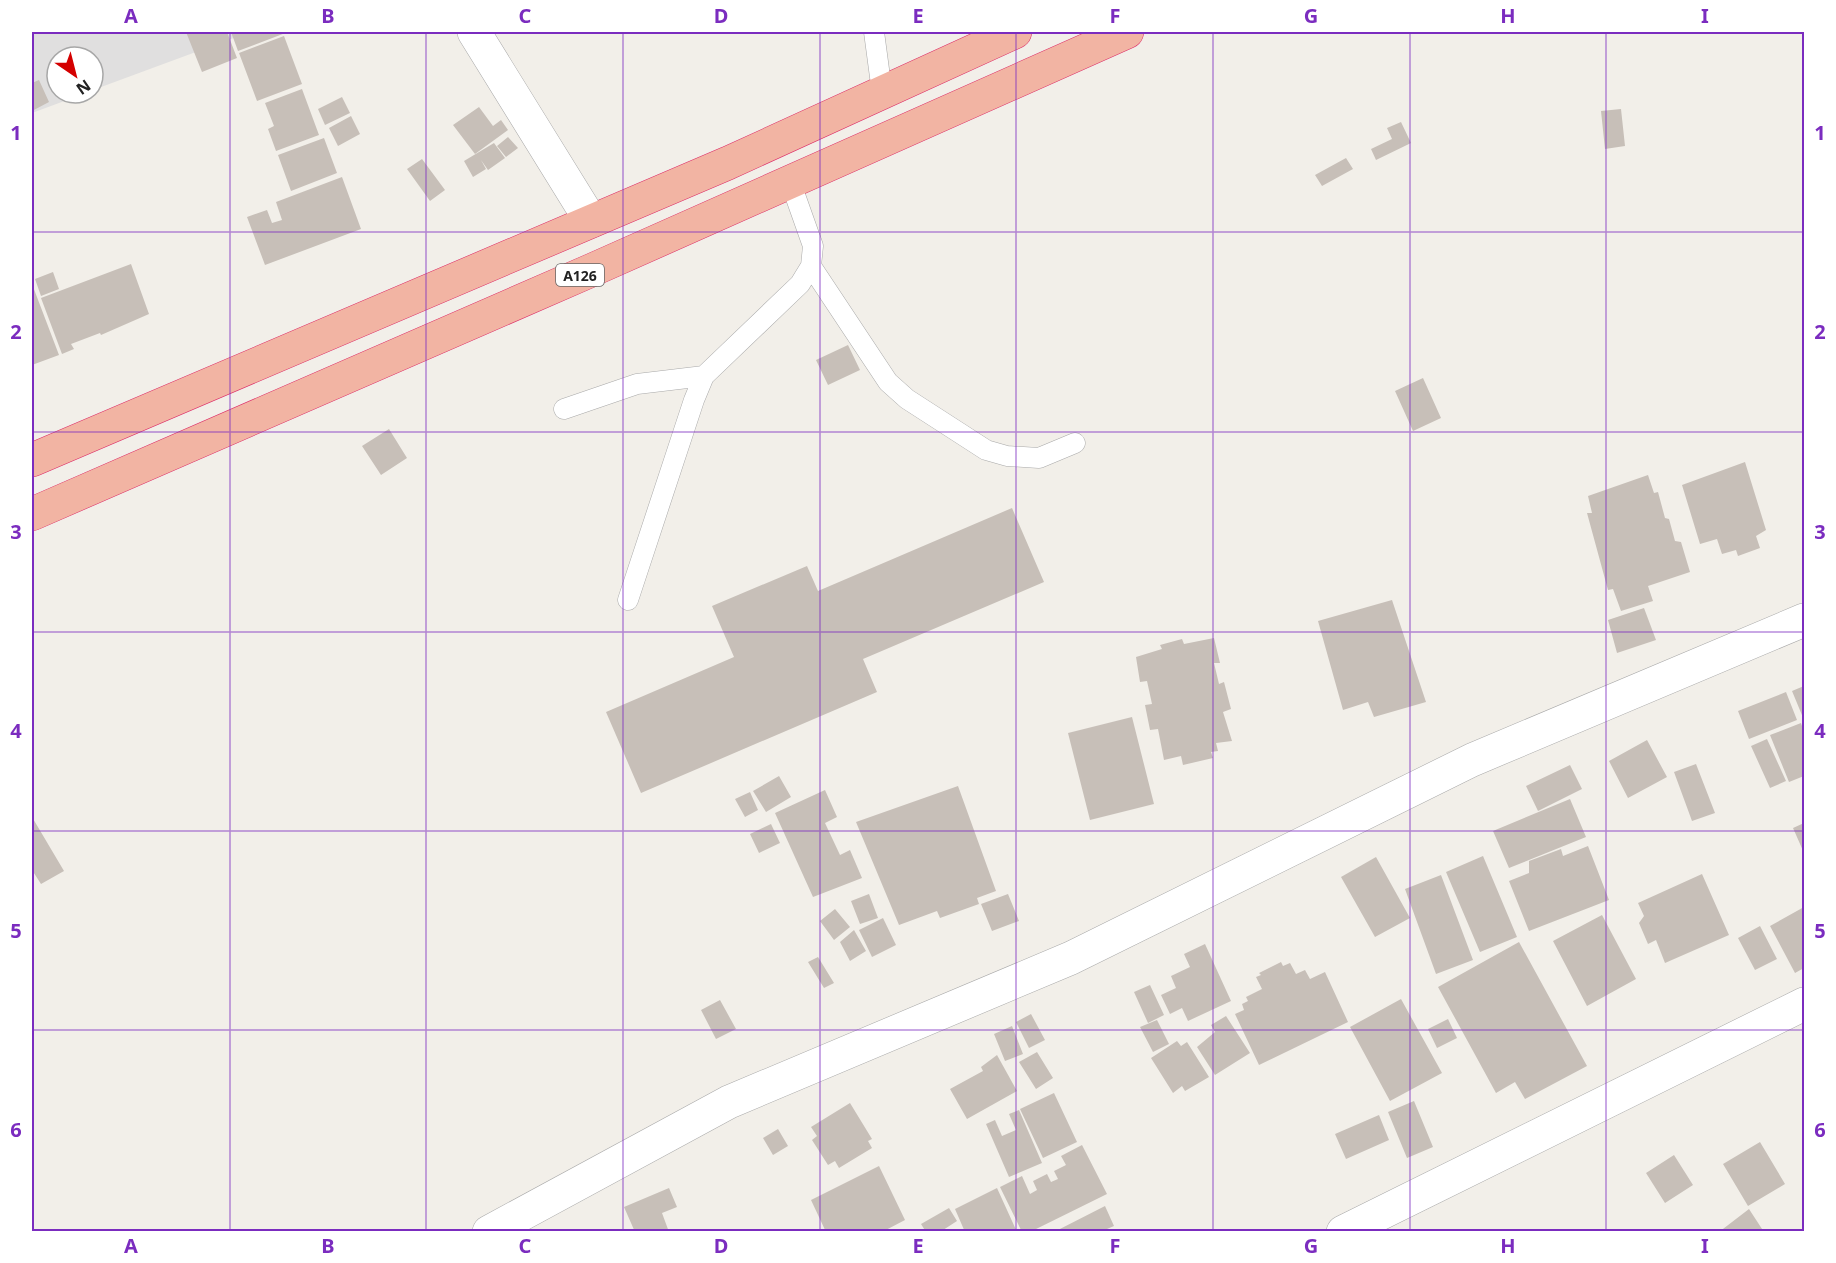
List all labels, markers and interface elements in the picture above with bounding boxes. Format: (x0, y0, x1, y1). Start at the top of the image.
text: A (124, 2, 138, 29)
text: B (321, 2, 335, 29)
text: C (519, 2, 532, 29)
text: D (714, 2, 728, 29)
text: E (912, 2, 924, 29)
text: F (1110, 2, 1120, 29)
text: G (1304, 2, 1318, 29)
text: H (1500, 2, 1516, 29)
text: I (1701, 2, 1709, 29)
north arrow (45, 45, 105, 105)
text: N (72, 75, 95, 100)
text: 1 (10, 119, 22, 146)
text: 1 (1814, 119, 1826, 146)
road number: A126 (556, 264, 604, 286)
text: 2 (10, 318, 22, 345)
text: 2 (1814, 318, 1826, 345)
text: 3 (10, 518, 22, 545)
text: 3 (1814, 518, 1826, 545)
text: 4 (10, 717, 22, 744)
text: 4 (1814, 717, 1826, 744)
text: 5 (10, 917, 22, 944)
text: 5 (1814, 917, 1826, 944)
text: 6 (10, 1116, 22, 1143)
text: 6 (1814, 1116, 1826, 1143)
text: A (124, 1232, 138, 1259)
text: B (321, 1232, 335, 1259)
text: C (519, 1232, 532, 1259)
text: D (714, 1232, 728, 1259)
text: E (912, 1232, 924, 1259)
text: F (1110, 1232, 1120, 1259)
text: G (1304, 1232, 1318, 1259)
text: H (1500, 1232, 1516, 1259)
text: I (1701, 1232, 1709, 1259)

